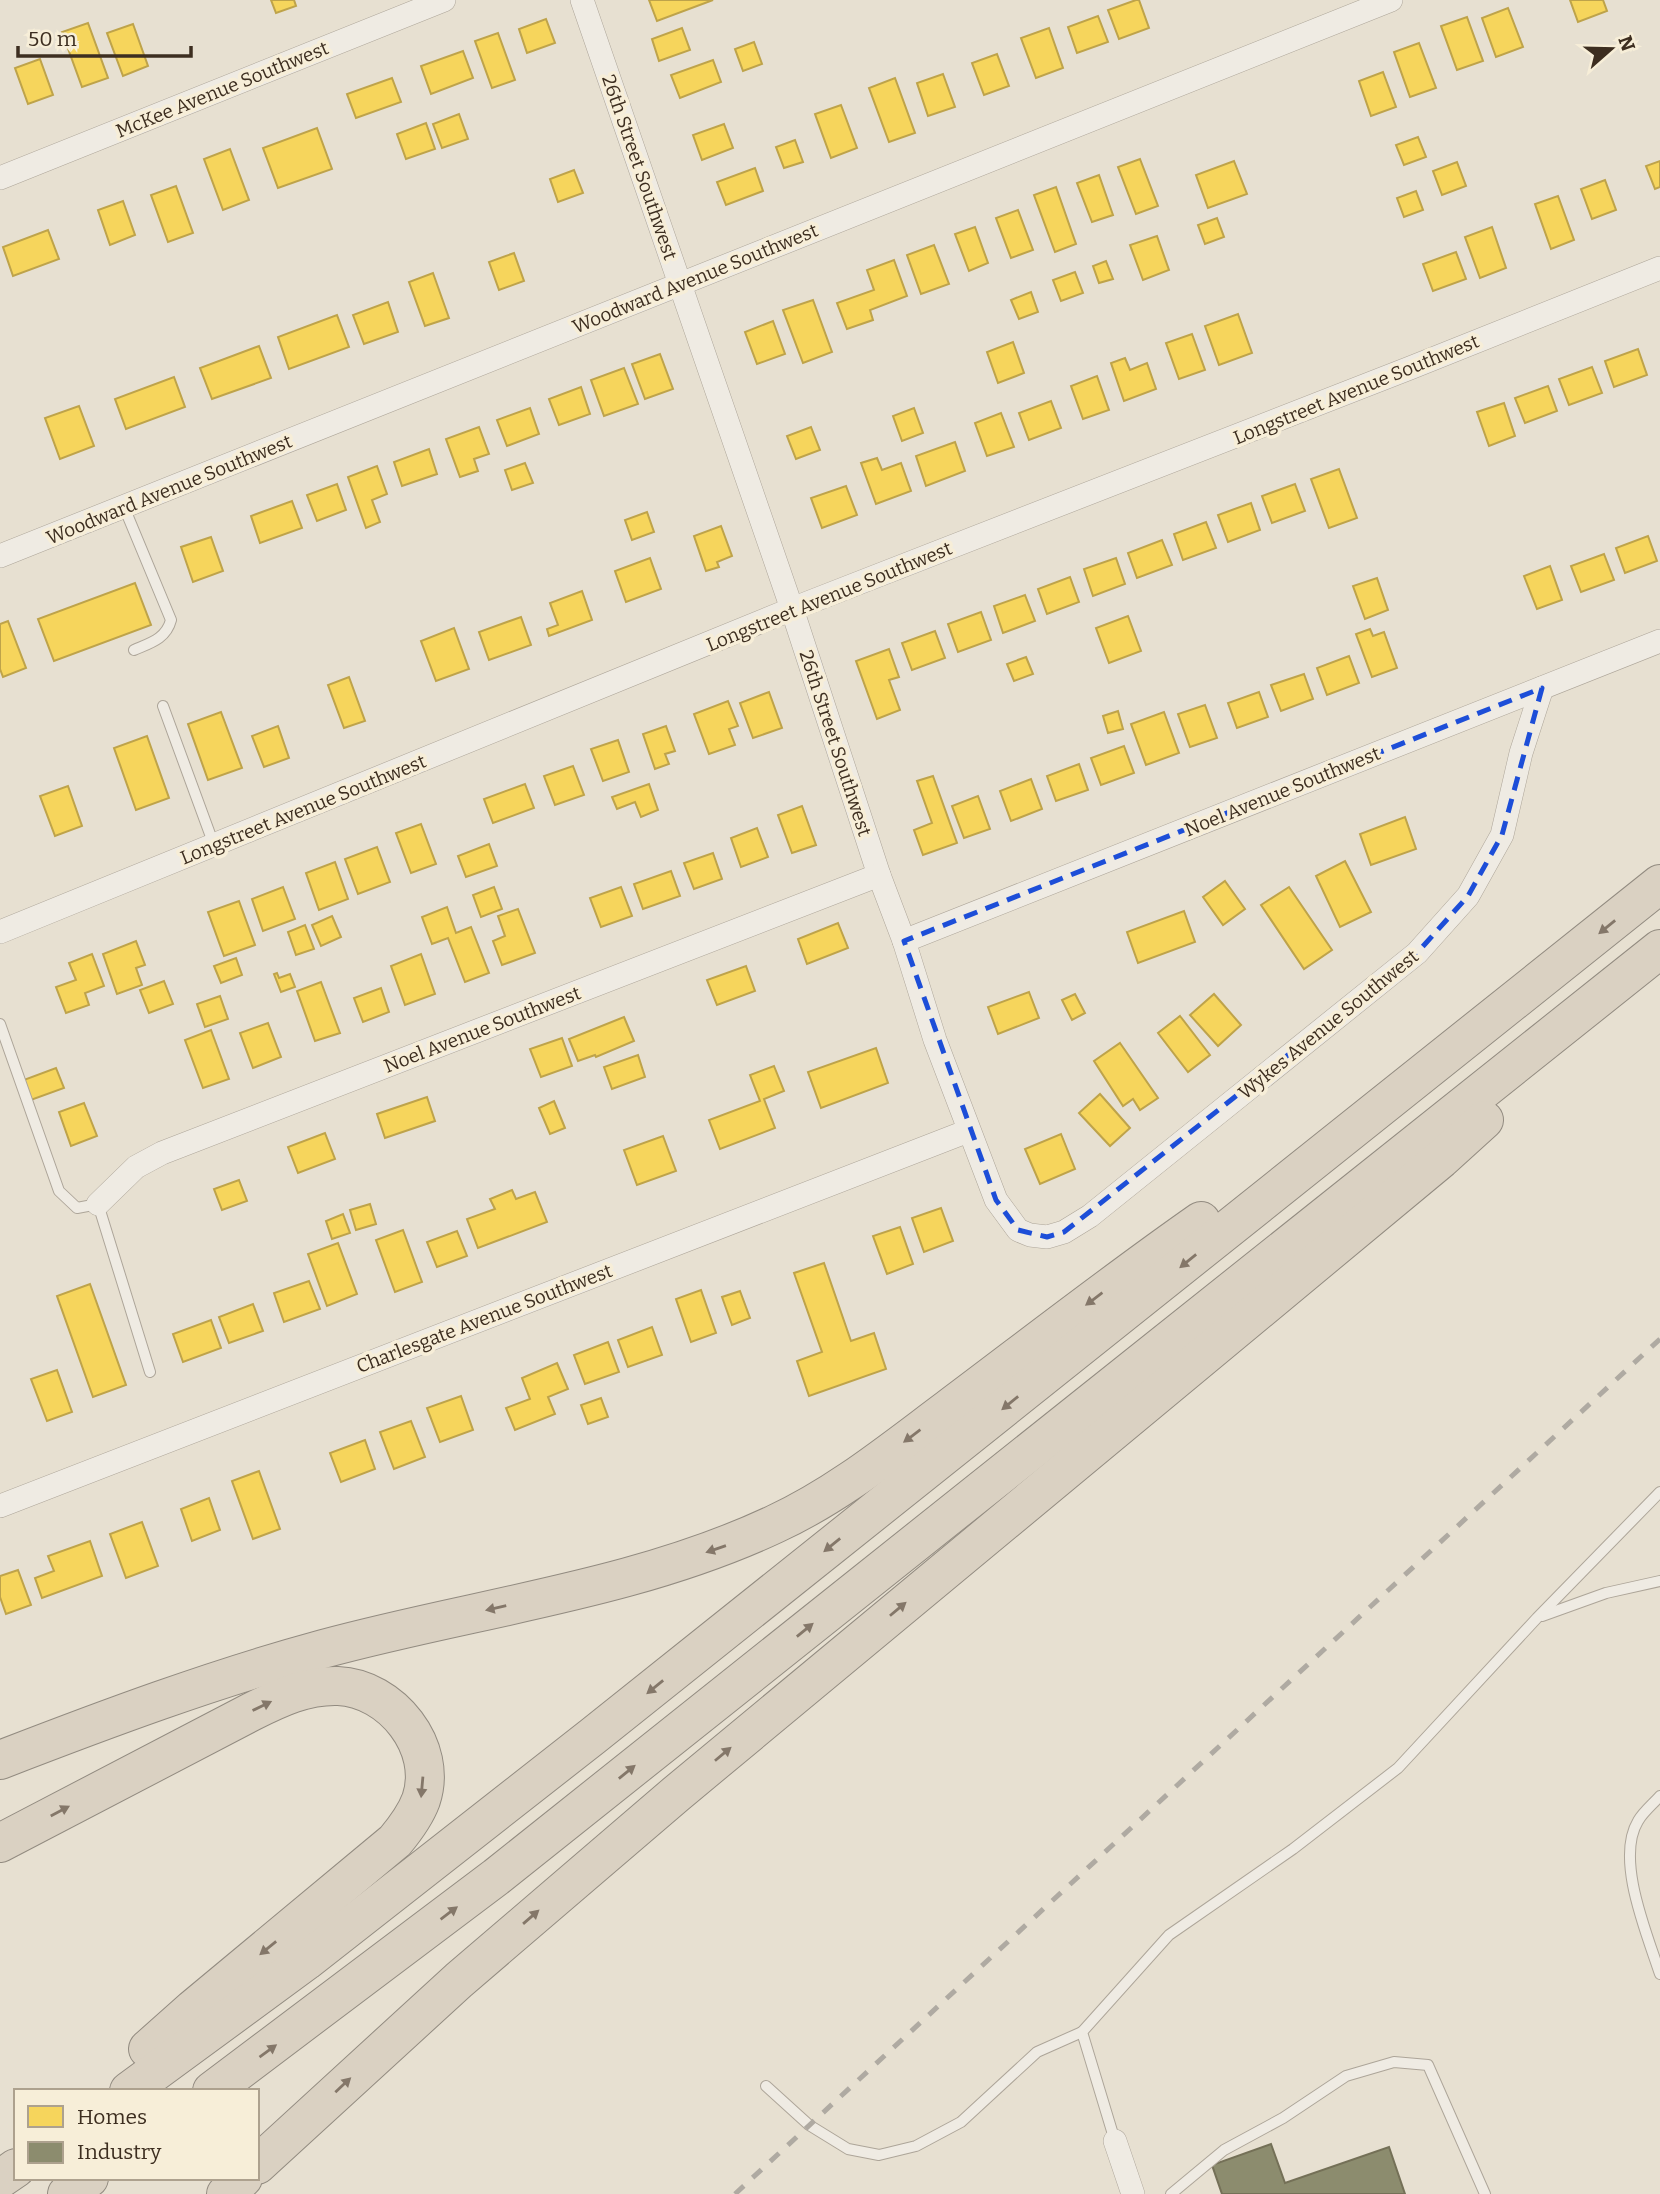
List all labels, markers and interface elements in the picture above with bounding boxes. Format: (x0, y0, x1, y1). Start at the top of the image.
scale bar (18, 14, 191, 58)
north arrow (1576, 14, 1646, 84)
text: 50 m (28, 26, 77, 52)
text: N (1613, 33, 1640, 54)
street label: McKee Avenue Southwest (113, 36, 332, 143)
street label: 26th Street Southwest (597, 72, 682, 263)
street label: Woodward Avenue Southwest (569, 219, 821, 338)
street label: Longstreet Avenue Southwest (1230, 330, 1482, 449)
street label: Woodward Avenue Southwest (43, 430, 295, 549)
street label: Longstreet Avenue Southwest (703, 537, 955, 656)
street label: 26th Street Southwest (795, 647, 877, 839)
street label: Noel Avenue Southwest (1181, 742, 1383, 841)
street label: Longstreet Avenue Southwest (177, 750, 429, 869)
one-way arrow (1598, 919, 1615, 934)
street label: Wykes Avenue Southwest (1234, 945, 1423, 1104)
street label: Noel Avenue Southwest (380, 981, 584, 1078)
one-way arrow (1180, 1254, 1198, 1269)
street label: Charlesgate Avenue Southwest (353, 1259, 615, 1378)
one-way arrow (1085, 1292, 1103, 1306)
one-way arrow (1002, 1395, 1019, 1410)
one-way arrow (903, 1428, 921, 1442)
one-way arrow (824, 1537, 841, 1552)
one-way arrow (705, 1544, 726, 1555)
one-way arrow (889, 1601, 907, 1616)
one-way arrow (485, 1603, 507, 1614)
one-way arrow (797, 1623, 814, 1638)
one-way arrow (646, 1679, 663, 1694)
one-way arrow (252, 1701, 272, 1712)
one-way arrow (715, 1747, 732, 1762)
one-way arrow (618, 1765, 636, 1780)
one-way arrow (416, 1776, 427, 1798)
one-way arrow (50, 1806, 70, 1817)
one-way arrow (440, 1907, 458, 1921)
one-way arrow (522, 1909, 540, 1925)
one-way arrow (260, 1940, 278, 1955)
one-way arrow (259, 2044, 277, 2058)
one-way arrow (334, 2077, 351, 2093)
legend (14, 2089, 259, 2180)
text: Homes (77, 2104, 147, 2130)
text: Industry (77, 2139, 162, 2165)

